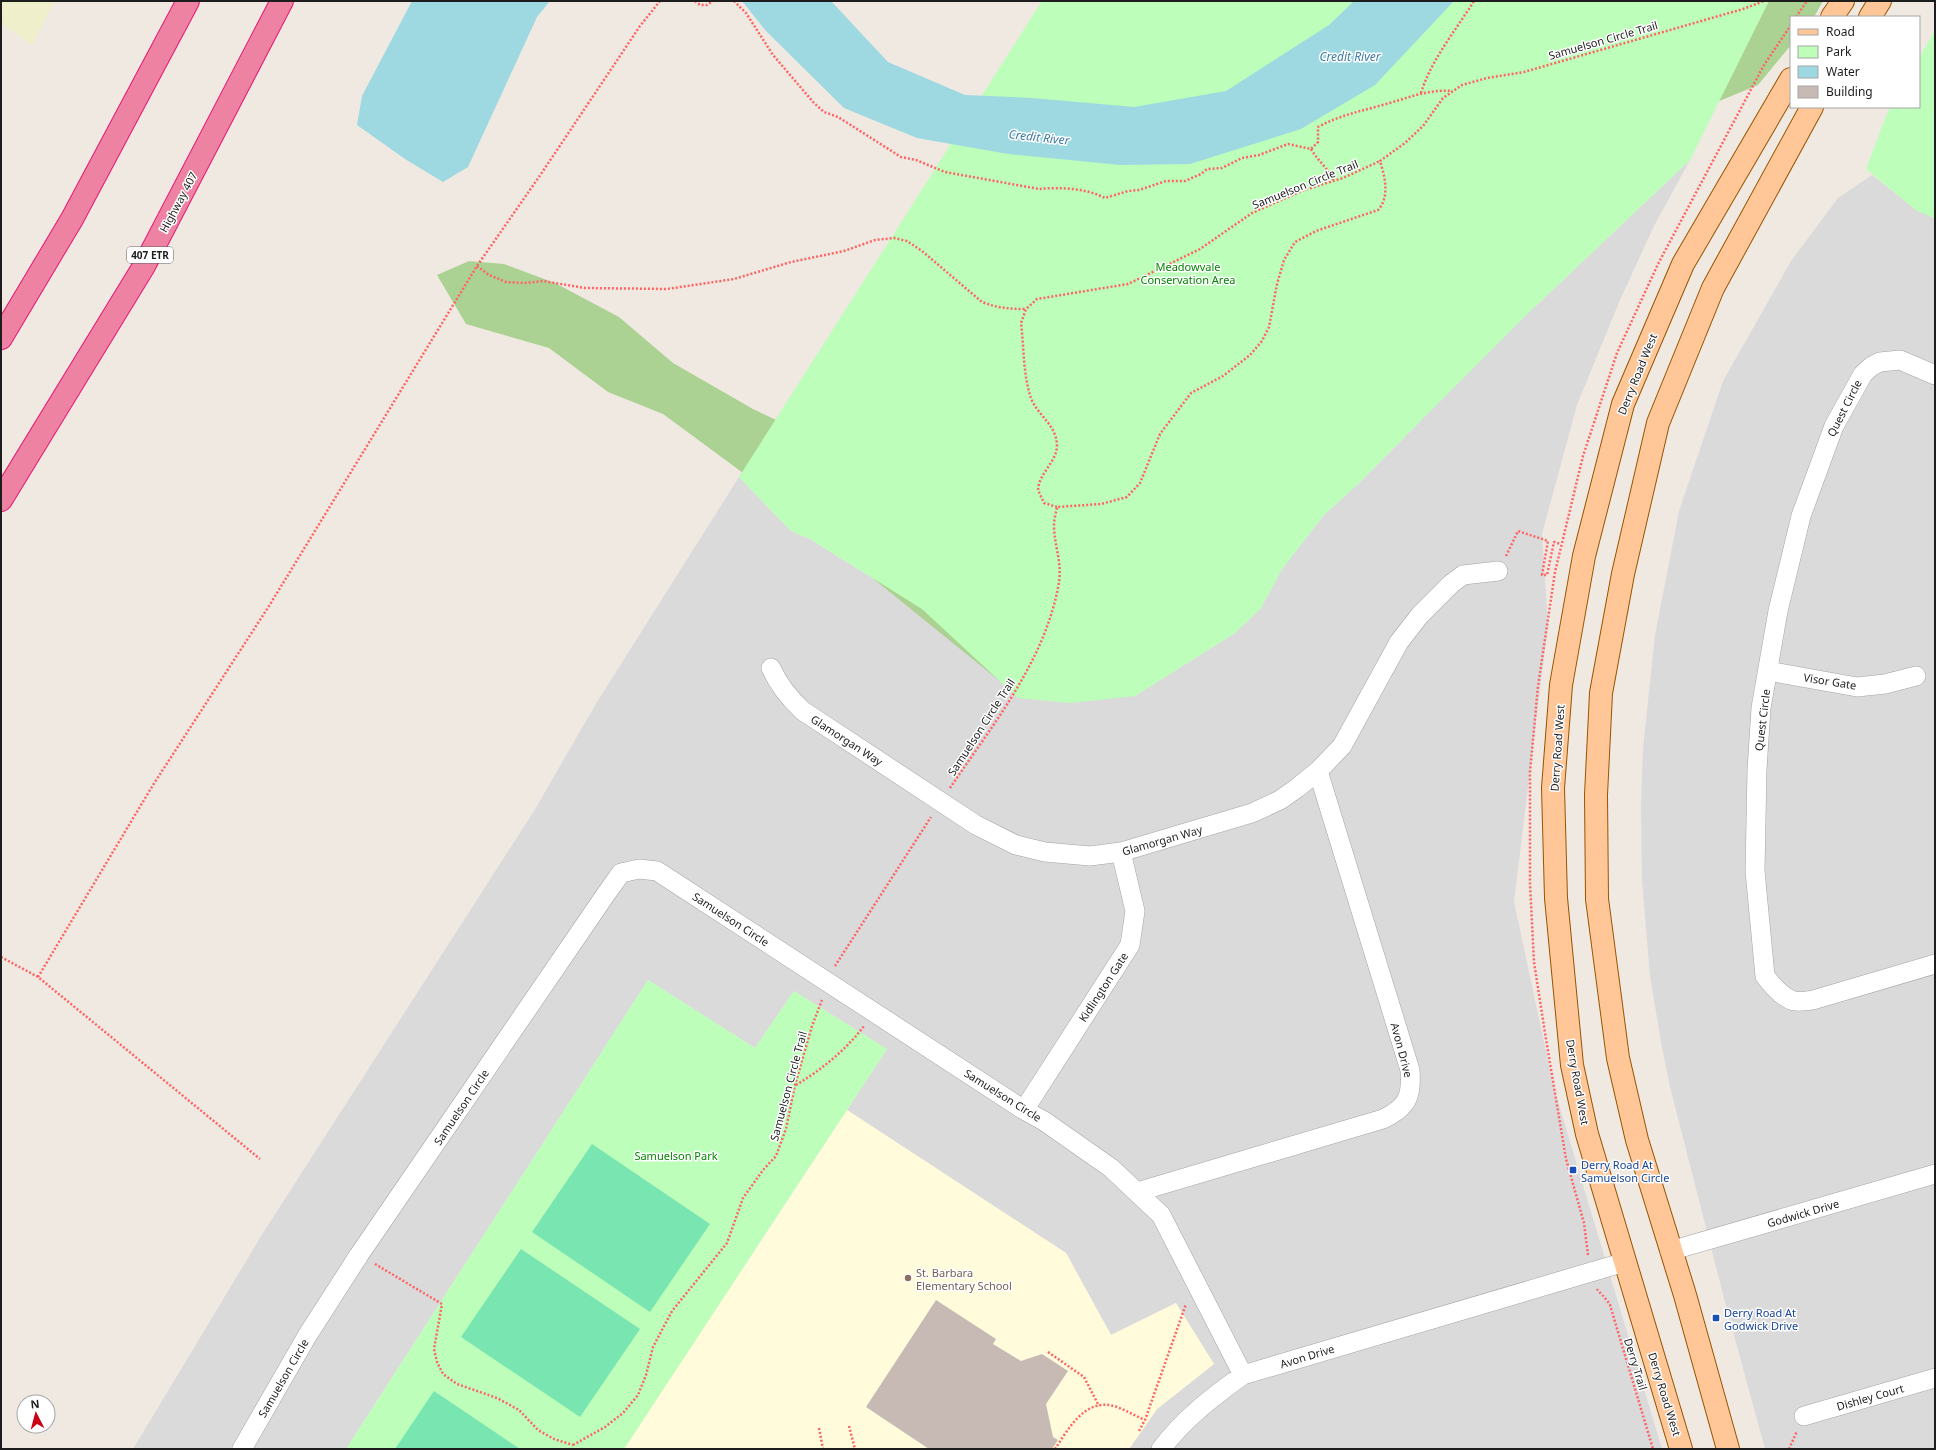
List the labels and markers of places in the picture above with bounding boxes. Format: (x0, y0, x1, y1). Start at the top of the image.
place label: Derry Road At Samuelson Circle (1581, 1157, 1669, 1185)
marker: Derry Road At Samuelson Circle (1568, 1165, 1578, 1175)
place label: St. Barbara Elementary School (916, 1265, 1012, 1293)
marker: St. Barbara Elementary School (903, 1273, 913, 1283)
place label: Derry Road At Godwick Drive (1724, 1305, 1798, 1333)
marker: Derry Road At Godwick Drive (1711, 1313, 1721, 1323)

